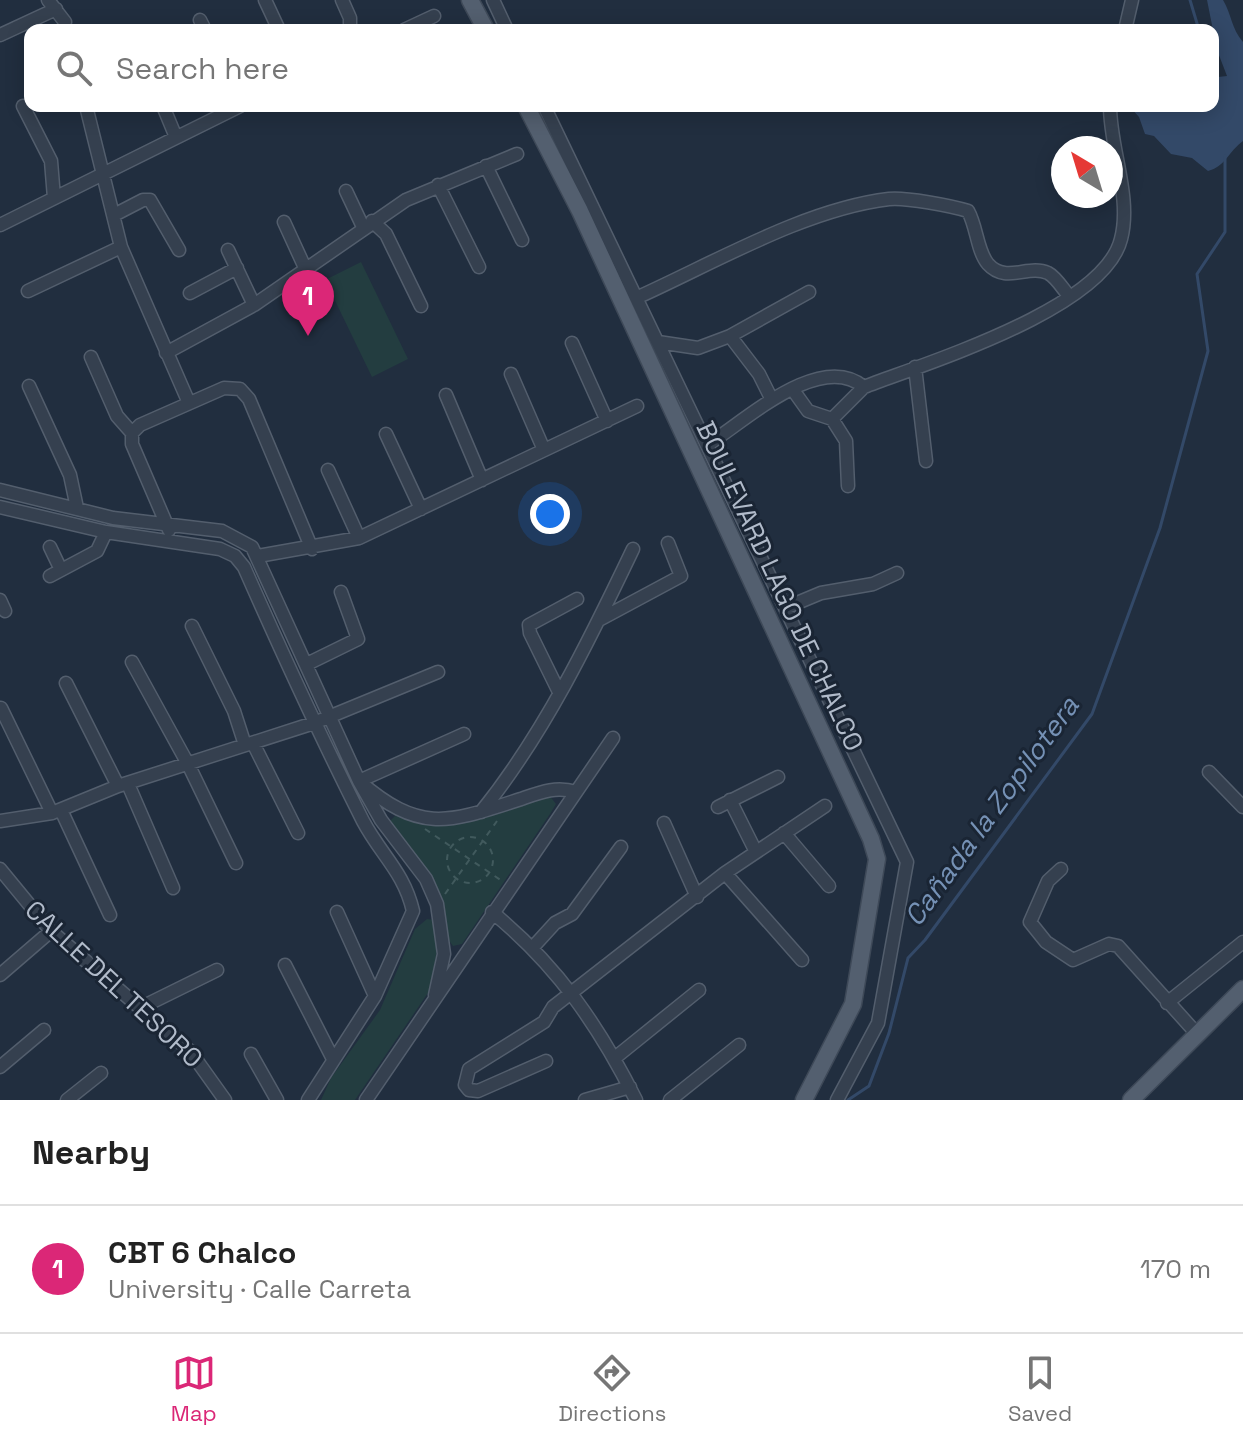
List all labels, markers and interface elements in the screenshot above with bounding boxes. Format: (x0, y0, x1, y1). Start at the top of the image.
search box (24, 24, 1219, 112)
icon: search (52, 46, 96, 90)
text: Search here (116, 49, 289, 88)
north arrow (1051, 136, 1123, 208)
pin: 1 (282, 270, 334, 336)
street label: BOULEVARD LAGO DE CHALCO (688, 416, 872, 756)
your location (530, 494, 570, 534)
water label: Cañada la Zopilotera (896, 688, 1087, 933)
street label: CALLE DEL TESORO (18, 893, 210, 1075)
text: Nearby (32, 1131, 150, 1174)
text: CBT 6 Chalco (108, 1233, 296, 1272)
text: 1 (52, 1252, 64, 1286)
text: 170 m (1140, 1252, 1211, 1286)
text: University · Calle Carreta (108, 1272, 411, 1306)
tab: Map (171, 1351, 217, 1427)
tab: Directions (558, 1351, 666, 1427)
tab: Saved (1008, 1351, 1072, 1427)

